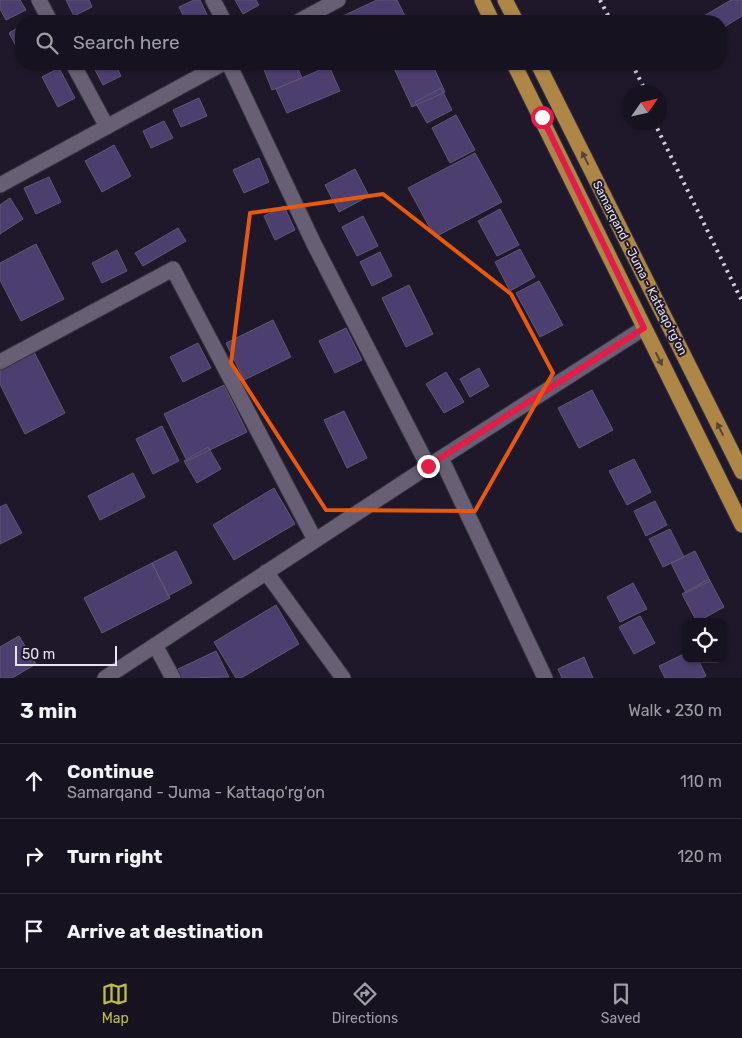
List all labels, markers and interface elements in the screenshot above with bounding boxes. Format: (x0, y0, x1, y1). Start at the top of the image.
search box (15, 15, 727, 70)
icon: search (33, 29, 61, 57)
text: Search here (73, 31, 180, 54)
north arrow (622, 85, 667, 130)
route start (531, 106, 554, 129)
one-way arrow (581, 151, 589, 165)
street label: Samarqand - Juma - Kattaqo‘rg‘on (590, 179, 690, 357)
one-way arrow (655, 352, 663, 366)
one-way arrow (716, 421, 725, 436)
route end (417, 455, 440, 478)
map controls (682, 618, 727, 663)
button: locate (682, 618, 727, 663)
scale bar (15, 643, 118, 666)
text: 50 m (22, 646, 55, 663)
text: 3 min (20, 698, 77, 723)
text: Walk · 230 m (628, 701, 722, 720)
text: Continue (67, 760, 154, 783)
icon: ahead (20, 767, 48, 795)
text: 110 m (680, 772, 722, 791)
text: Samarqand - Juma - Kattaqo‘rg‘on (67, 783, 325, 802)
icon: right (20, 842, 48, 870)
text: Turn right (67, 845, 162, 868)
text: 120 m (677, 847, 722, 866)
icon: arrive (20, 917, 48, 945)
text: Arrive at destination (67, 920, 263, 943)
tab: Map (101, 980, 129, 1027)
tab: Directions (332, 980, 398, 1027)
tab: Saved (601, 980, 641, 1027)

